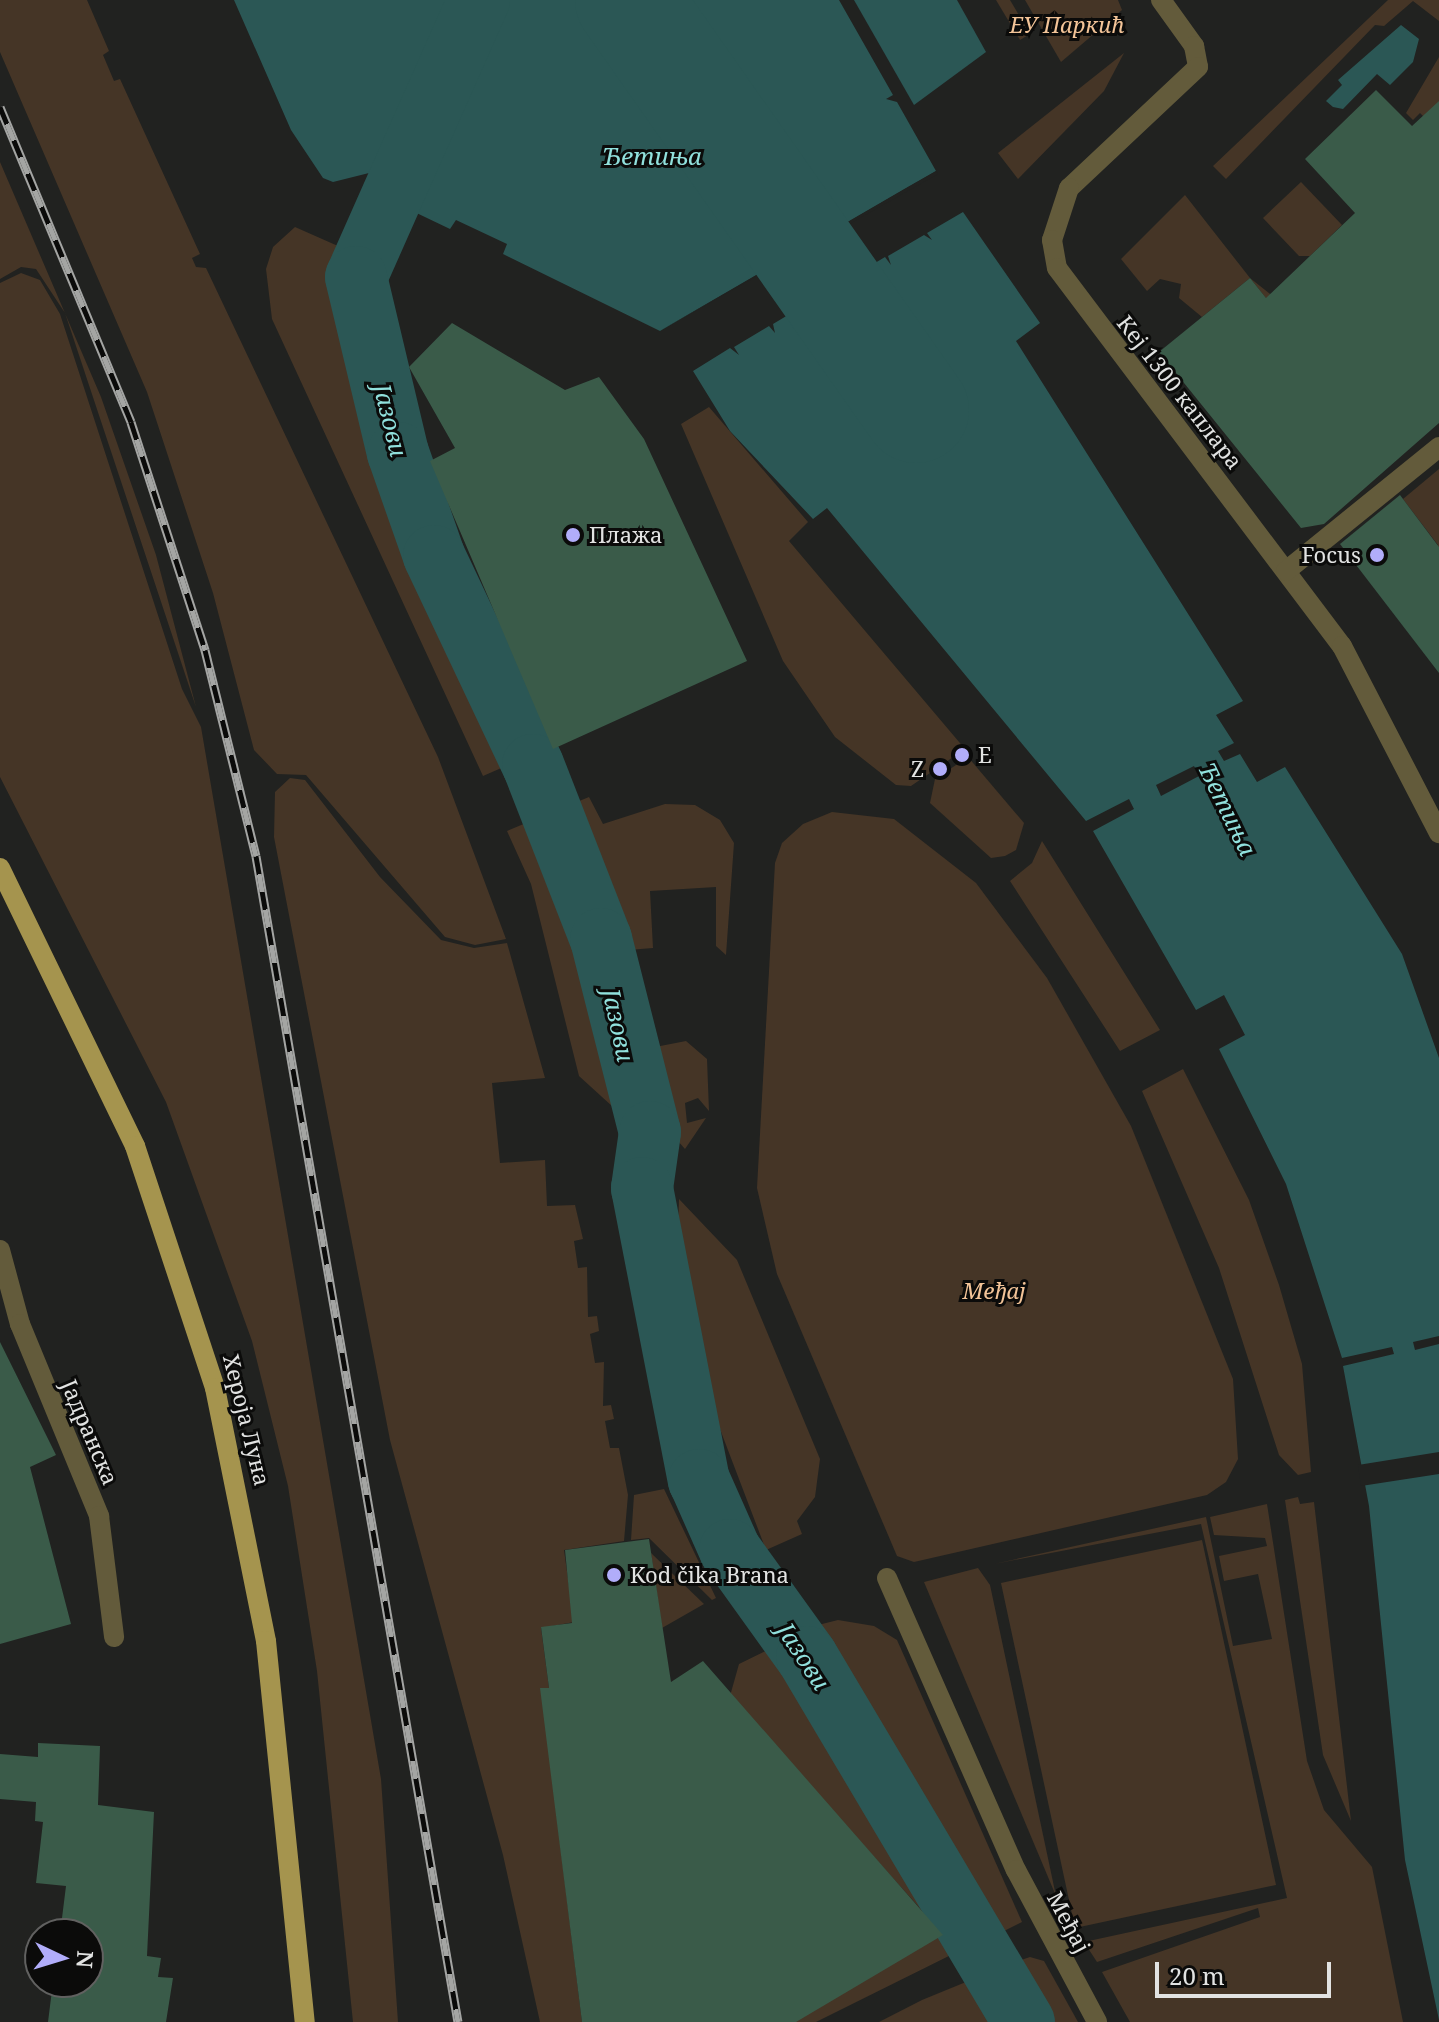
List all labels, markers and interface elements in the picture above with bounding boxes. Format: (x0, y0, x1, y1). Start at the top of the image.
park label: ЕУ Паркић (1010, 12, 1124, 38)
water label: Ђетиња (602, 142, 702, 170)
street label: Кеј 1300 каплара (1112, 310, 1248, 474)
water label: Јазови (368, 380, 414, 460)
place label: Плажа (589, 522, 662, 548)
marker: Плажа (564, 526, 582, 544)
place label: Focus (1301, 542, 1361, 568)
marker: Focus (1368, 546, 1386, 564)
place label: E (978, 742, 992, 768)
marker: E (953, 746, 971, 764)
place label: Z (911, 756, 924, 782)
water label: Ђетиња (1193, 758, 1263, 860)
marker: Z (931, 760, 949, 778)
water label: Јазови (597, 986, 641, 1064)
park label: Међај (963, 1278, 1025, 1304)
street label: Хероја Луна (218, 1352, 276, 1488)
street label: Јадранска (56, 1375, 124, 1489)
place label: Kod čika Brana (630, 1562, 789, 1588)
marker: Kod čika Brana (605, 1566, 623, 1584)
water label: Јазови (772, 1617, 836, 1695)
street label: Међај (1042, 1887, 1096, 1957)
north arrow (24, 1918, 104, 1998)
scale bar (1159, 1946, 1335, 1996)
text: N (70, 1950, 102, 1969)
text: 20 m (1169, 1959, 1225, 1992)

